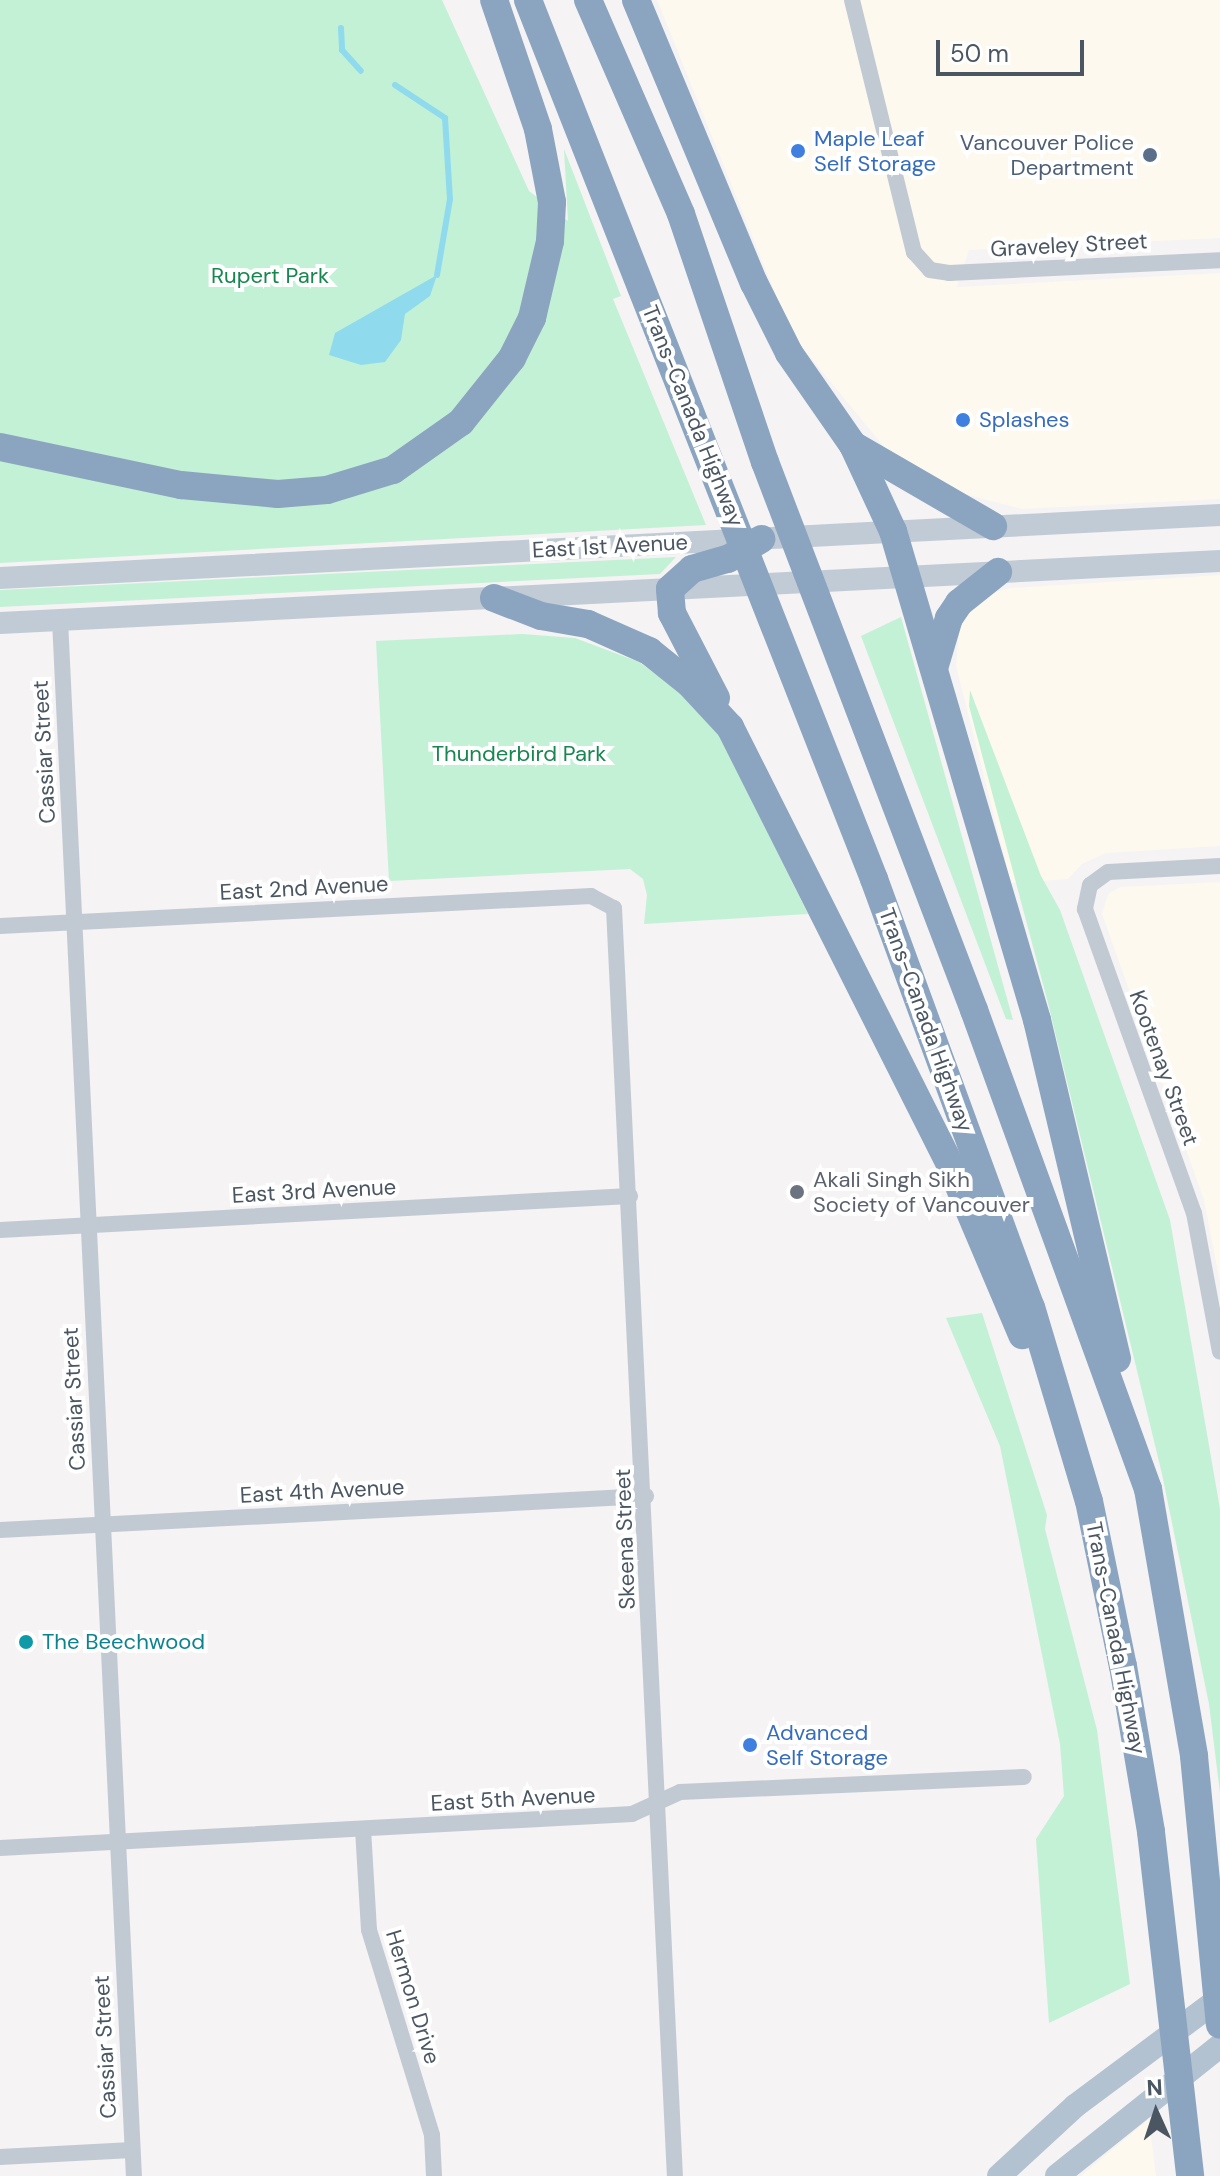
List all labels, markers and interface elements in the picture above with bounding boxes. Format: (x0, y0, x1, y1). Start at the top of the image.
scale bar (940, 24, 1088, 74)
text: 50 m (950, 38, 1009, 69)
place label: Maple Leaf Self Storage (814, 125, 936, 176)
place label: Vancouver Police Department (960, 129, 1134, 180)
marker: Maple Leaf Self Storage (789, 142, 807, 160)
marker: Vancouver Police Department (1141, 146, 1159, 164)
street label: Graveley Street (990, 228, 1148, 262)
park label: Rupert Park (211, 263, 329, 289)
street label: Trans-Canada Highway (637, 302, 749, 530)
place label: Splashes (979, 407, 1070, 433)
marker: Splashes (954, 411, 972, 429)
street label: East 1st Avenue (531, 529, 689, 563)
street label: Cassiar Street (27, 680, 61, 824)
park label: Thunderbird Park (432, 741, 606, 767)
street label: East 2nd Avenue (219, 870, 389, 906)
street label: Trans-Canada Highway (873, 905, 979, 1135)
street label: Kootenay Street (1124, 987, 1204, 1149)
place label: Akali Singh Sikh Society of Vancouver (813, 1166, 1030, 1218)
street label: East 3rd Avenue (231, 1174, 397, 1208)
marker: Akali Singh Sikh Society of Vancouver (788, 1183, 806, 1201)
street label: Cassiar Street (57, 1327, 91, 1471)
street label: Skeena Street (609, 1468, 641, 1610)
street label: East 4th Avenue (239, 1474, 405, 1508)
street label: Trans-Canada Highway (1081, 1520, 1151, 1756)
place label: The Beechwood (42, 1629, 205, 1655)
marker: The Beechwood (17, 1633, 35, 1651)
place label: Advanced Self Storage (766, 1719, 888, 1770)
marker: Advanced Self Storage (741, 1736, 759, 1754)
street label: East 5th Avenue (430, 1782, 596, 1816)
street label: Hermon Drive (380, 1927, 446, 2067)
street label: Cassiar Street (88, 1975, 122, 2119)
north arrow (1116, 2072, 1196, 2152)
text: N (1146, 2073, 1163, 2102)

